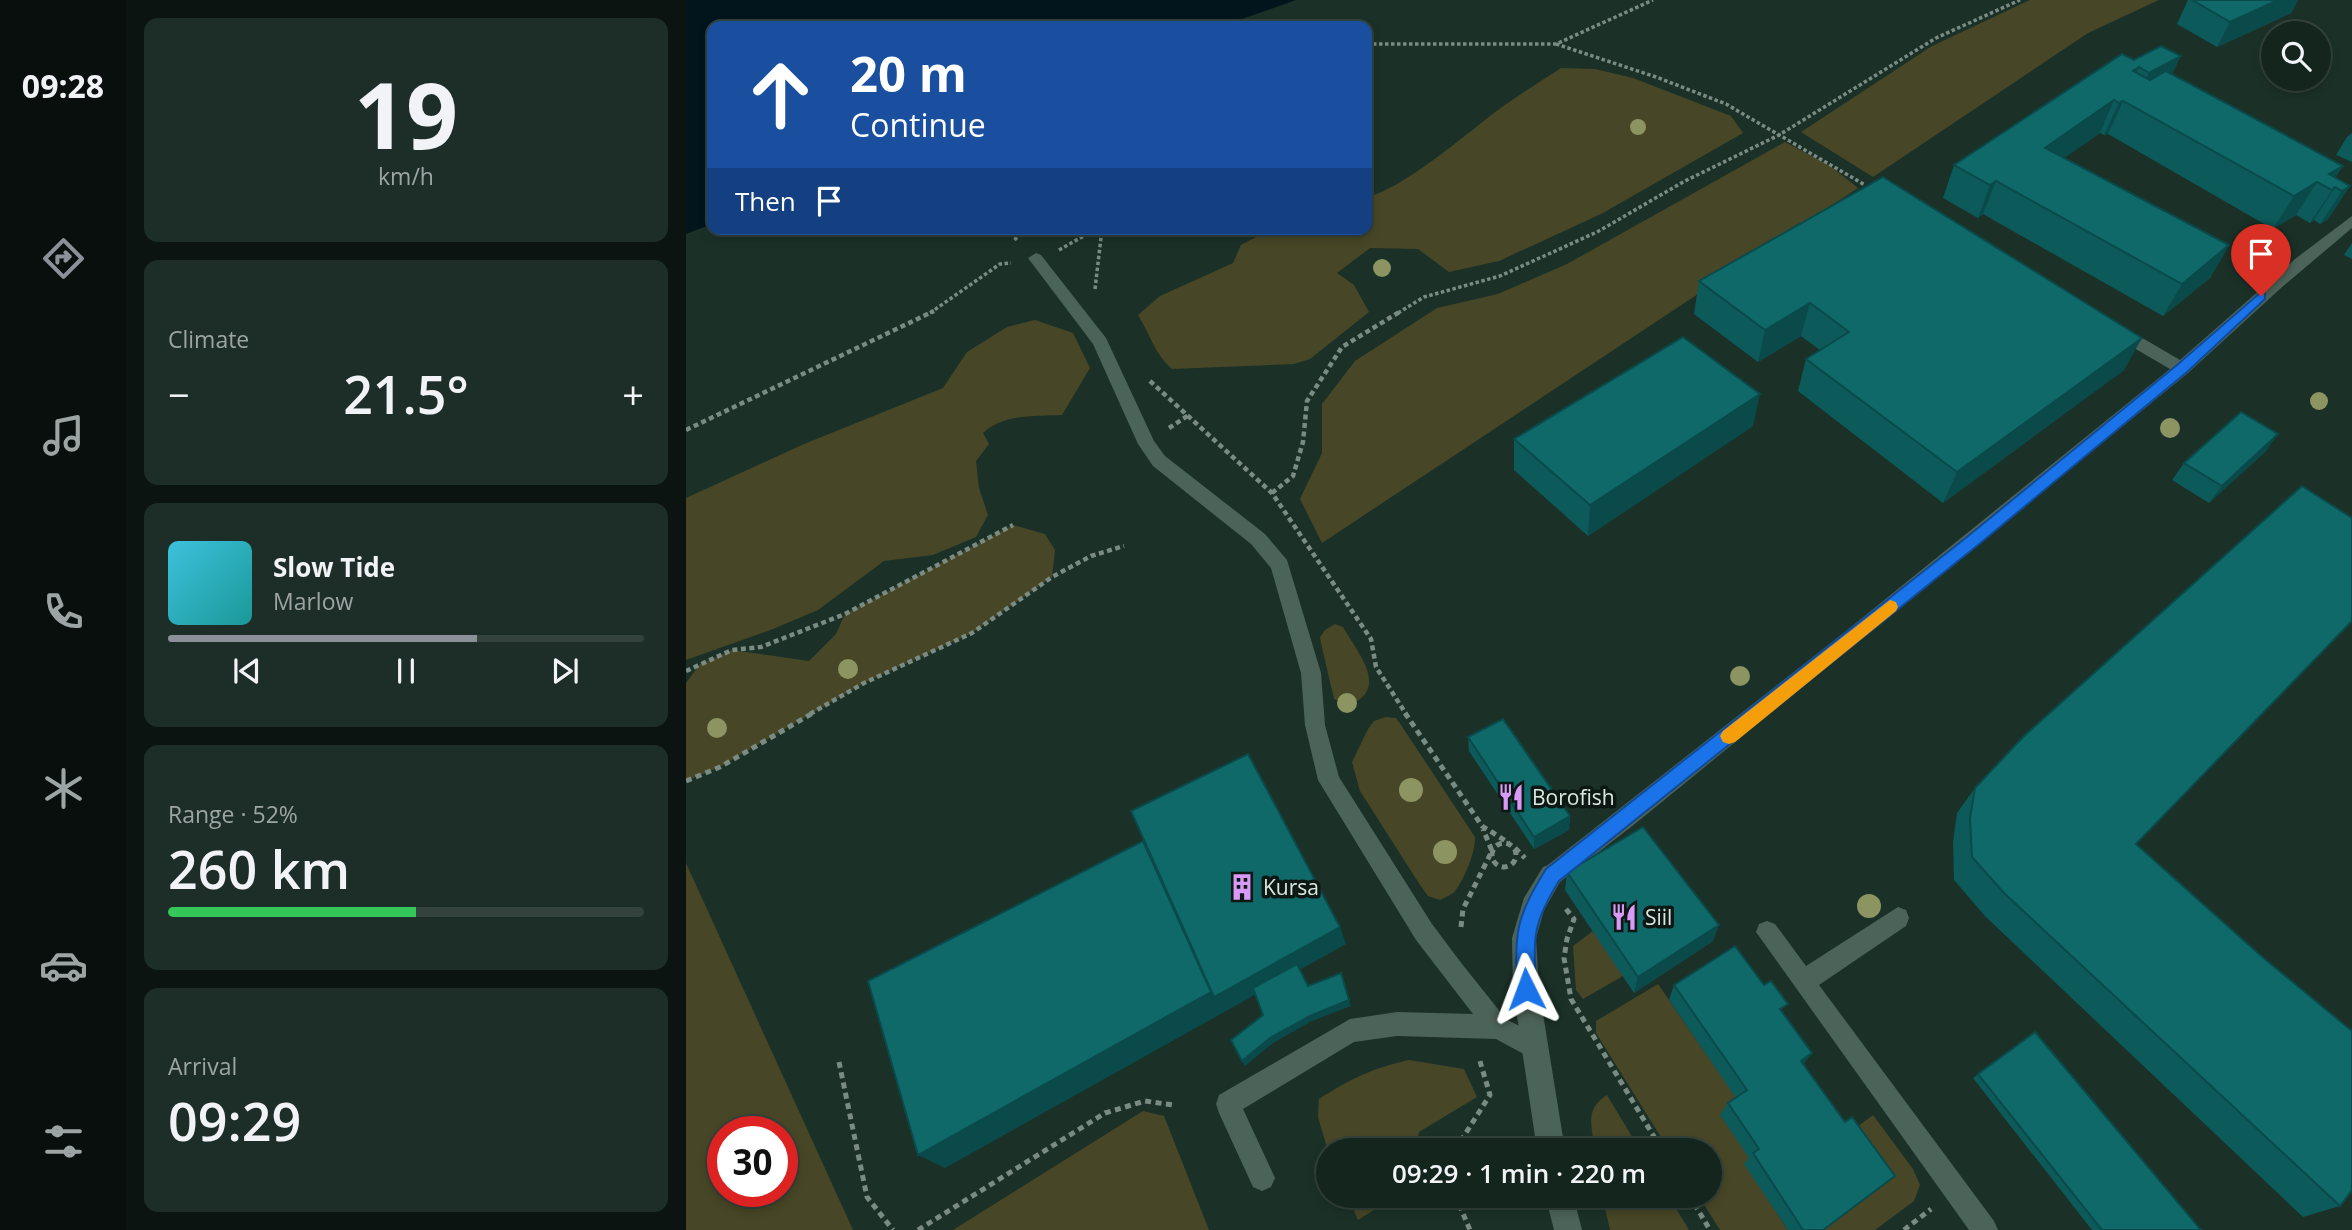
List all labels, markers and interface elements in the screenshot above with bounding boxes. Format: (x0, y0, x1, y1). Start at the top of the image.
map controls (2261, 21, 2331, 91)
button: search (2261, 21, 2331, 91)
text: 20 m (850, 40, 967, 106)
icon: ahead (735, 49, 826, 140)
text: 19 (354, 52, 458, 176)
text: 09:28 (22, 64, 104, 107)
text: Continue (850, 103, 986, 146)
text: km/h (378, 160, 434, 192)
icon: arrive (810, 182, 848, 220)
text: Then (735, 183, 796, 219)
pin (2231, 224, 2291, 296)
icon: directions (39, 234, 88, 283)
icon: arrive (2242, 235, 2280, 273)
text: Climate (168, 323, 249, 355)
text: 21.5° (343, 358, 469, 429)
text: − (168, 368, 190, 420)
text: + (622, 368, 644, 420)
icon: music (39, 411, 88, 460)
text: Slow Tide (273, 549, 395, 585)
text: Marlow (273, 585, 353, 617)
icon: phone (39, 587, 88, 636)
icon: previous (228, 652, 266, 690)
icon: pause (387, 652, 425, 690)
icon: next (546, 652, 584, 690)
icon: climate (39, 764, 88, 813)
restaurant icon: Borofish (1496, 782, 1526, 812)
place label: Borofish (1532, 783, 1615, 811)
text: Range · 52% (168, 798, 298, 830)
text: 260 km (168, 833, 350, 904)
building icon: Kursa (1227, 872, 1257, 902)
place label: Kursa (1263, 873, 1319, 901)
restaurant icon: Siil (1609, 902, 1639, 932)
place label: Siil (1645, 903, 1672, 931)
icon: car (39, 941, 88, 990)
position arrow (1489, 952, 1563, 1026)
text: Arrival (168, 1050, 237, 1082)
text: 09:29 (168, 1085, 301, 1156)
speed limit sign: 30 (707, 1116, 798, 1207)
icon: filters (39, 1117, 88, 1166)
text: 09:29 · 1 min · 220 m (1392, 1155, 1646, 1191)

